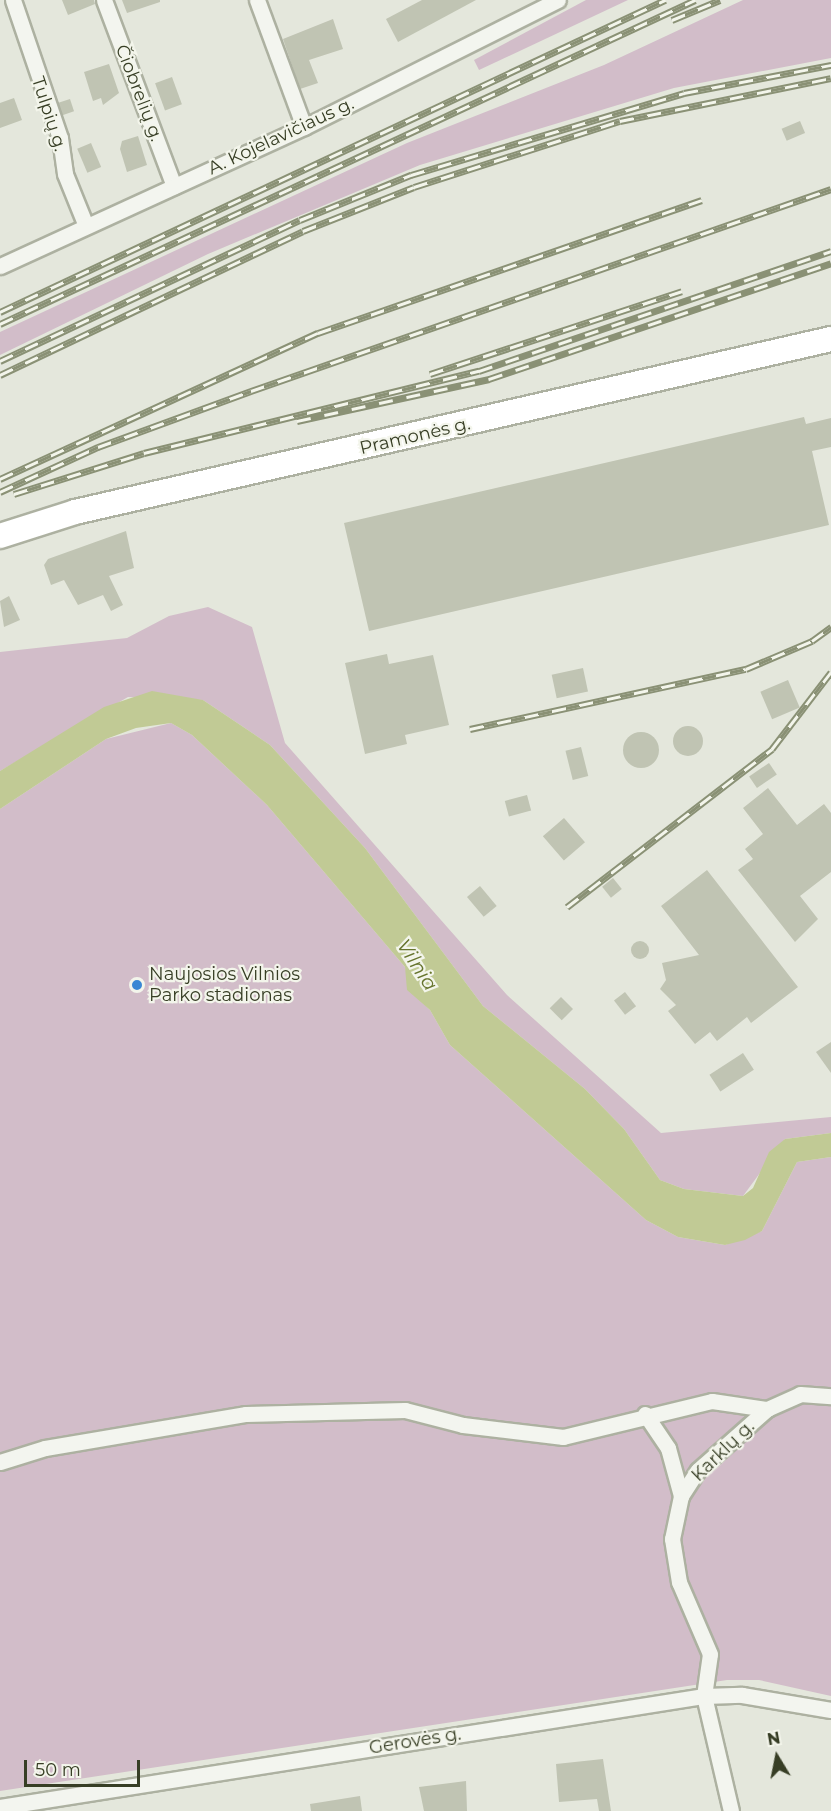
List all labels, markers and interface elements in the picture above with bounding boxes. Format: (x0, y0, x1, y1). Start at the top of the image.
street label: Čiobrelių g. (111, 42, 167, 144)
street label: Tulpių g. (27, 74, 71, 154)
street label: A. Kojelavičiaus g. (205, 93, 357, 179)
street label: Pramonės g. (358, 413, 472, 459)
water label: Vilnia (391, 935, 443, 995)
place label: Naujosios Vilnios Parko stadionas (149, 964, 300, 1006)
marker: Naujosios Vilnios Parko stadionas (130, 978, 144, 992)
street label: Karklų g. (687, 1416, 759, 1486)
street label: Gerovės g. (367, 1723, 463, 1759)
north arrow (747, 1727, 807, 1787)
text: N (766, 1728, 782, 1749)
scale bar (27, 1748, 142, 1786)
text: 50 m (35, 1759, 81, 1781)

